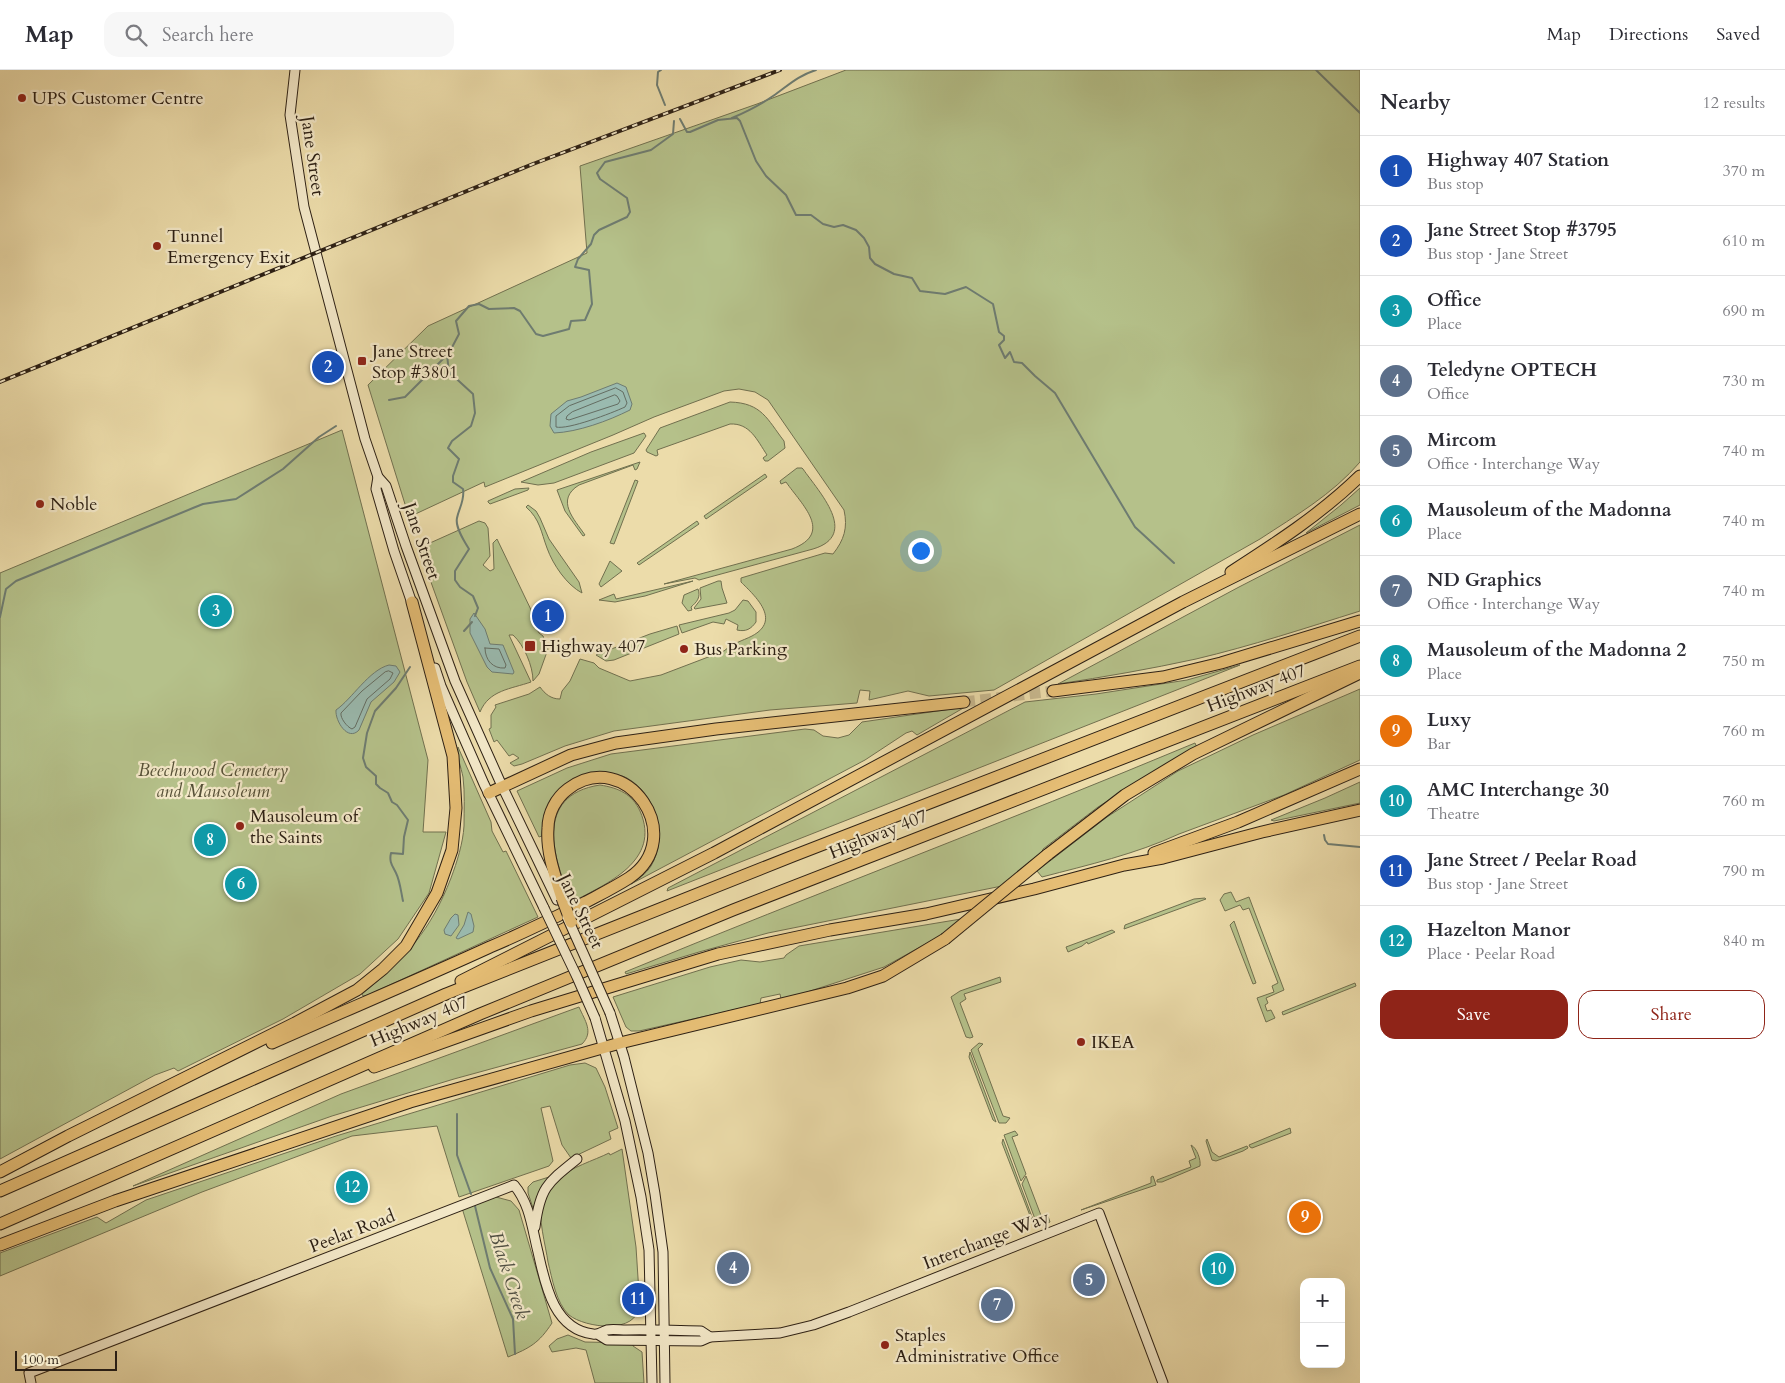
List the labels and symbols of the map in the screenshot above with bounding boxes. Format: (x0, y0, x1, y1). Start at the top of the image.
place label: UPS Customer Centre (32, 86, 204, 111)
marker: UPS Customer Centre (16, 92, 28, 104)
street label: Jane Street (294, 112, 331, 198)
place label: Tunnel Emergency Exit (167, 224, 290, 270)
marker: Tunnel Emergency Exit (151, 240, 163, 252)
place label: Jane Street Stop #3801 (369, 339, 458, 385)
pin: 2 (312, 348, 344, 386)
marker: Jane Street Stop #3801 (356, 355, 368, 367)
place label: Noble (50, 492, 98, 517)
street label: Jane Street (396, 496, 447, 584)
marker: Noble (34, 498, 46, 510)
your location (908, 538, 934, 564)
pin: 3 (200, 592, 232, 630)
pin: 1 (532, 597, 564, 635)
place label: Highway 407 (541, 634, 645, 659)
place label: Bus Parking (694, 637, 788, 662)
marker: Highway 407 (523, 639, 537, 653)
marker: Bus Parking (678, 643, 690, 655)
street label: Highway 407 (1203, 658, 1309, 719)
park label: Beechwood Cemetery and Mausoleum (138, 758, 288, 804)
street label: Highway 407 (825, 803, 931, 866)
place label: Mausoleum of the Saints (250, 804, 362, 850)
marker: Mausoleum of the Saints (234, 820, 246, 832)
pin: 8 (194, 821, 226, 859)
pin: 6 (225, 865, 257, 903)
street label: Jane Street (550, 867, 610, 953)
street label: Highway 407 (366, 990, 472, 1053)
place label: IKEA (1091, 1030, 1135, 1055)
marker: IKEA (1075, 1036, 1087, 1048)
pin: 12 (336, 1168, 368, 1206)
pin: 9 (1289, 1198, 1321, 1236)
street label: Peelar Road (306, 1203, 399, 1259)
street label: Interchange Way (920, 1205, 1053, 1276)
water label: Black Creek (483, 1228, 536, 1323)
pin: 4 (717, 1249, 749, 1287)
pin: 10 (1202, 1250, 1234, 1288)
pin: 5 (1073, 1261, 1105, 1299)
pin: 11 (622, 1280, 654, 1318)
pin: 7 (981, 1286, 1013, 1324)
place label: Staples Administrative Office (895, 1323, 1059, 1369)
marker: Staples Administrative Office (879, 1339, 891, 1351)
scale bar (15, 1348, 118, 1371)

